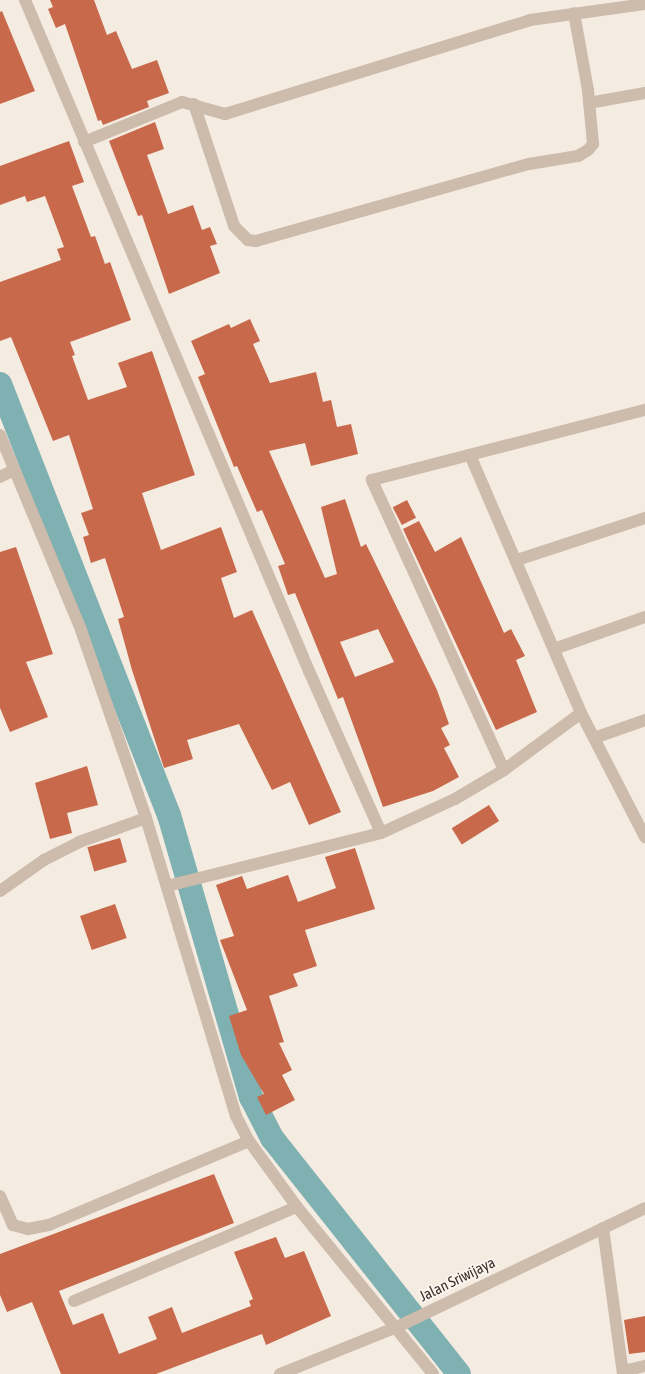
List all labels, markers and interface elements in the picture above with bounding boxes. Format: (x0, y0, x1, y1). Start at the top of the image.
street label: Jalan Sriwijaya (416, 1253, 498, 1305)

